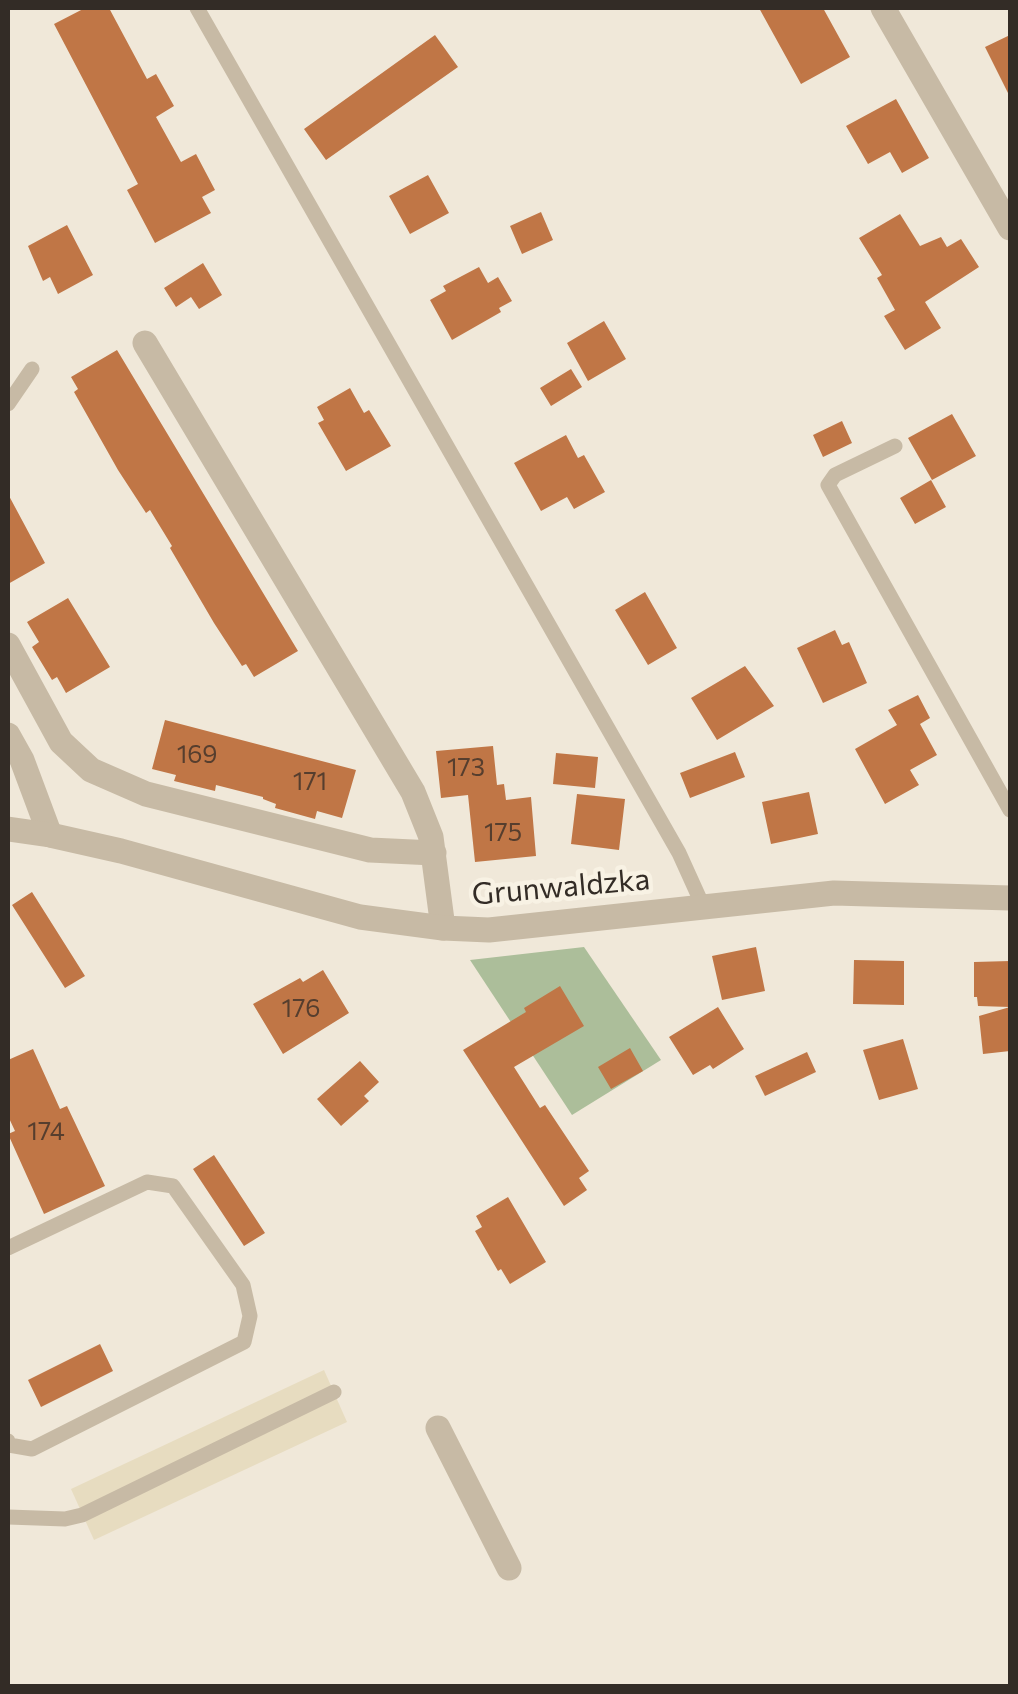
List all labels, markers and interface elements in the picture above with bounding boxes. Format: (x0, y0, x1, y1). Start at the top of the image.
house number: 169 (177, 740, 217, 770)
house number: 173 (447, 753, 485, 783)
house number: 171 (293, 767, 327, 797)
house number: 175 (484, 818, 522, 848)
street label: Grunwaldzka (470, 861, 652, 913)
house number: 176 (282, 994, 320, 1024)
house number: 174 (27, 1117, 65, 1147)

